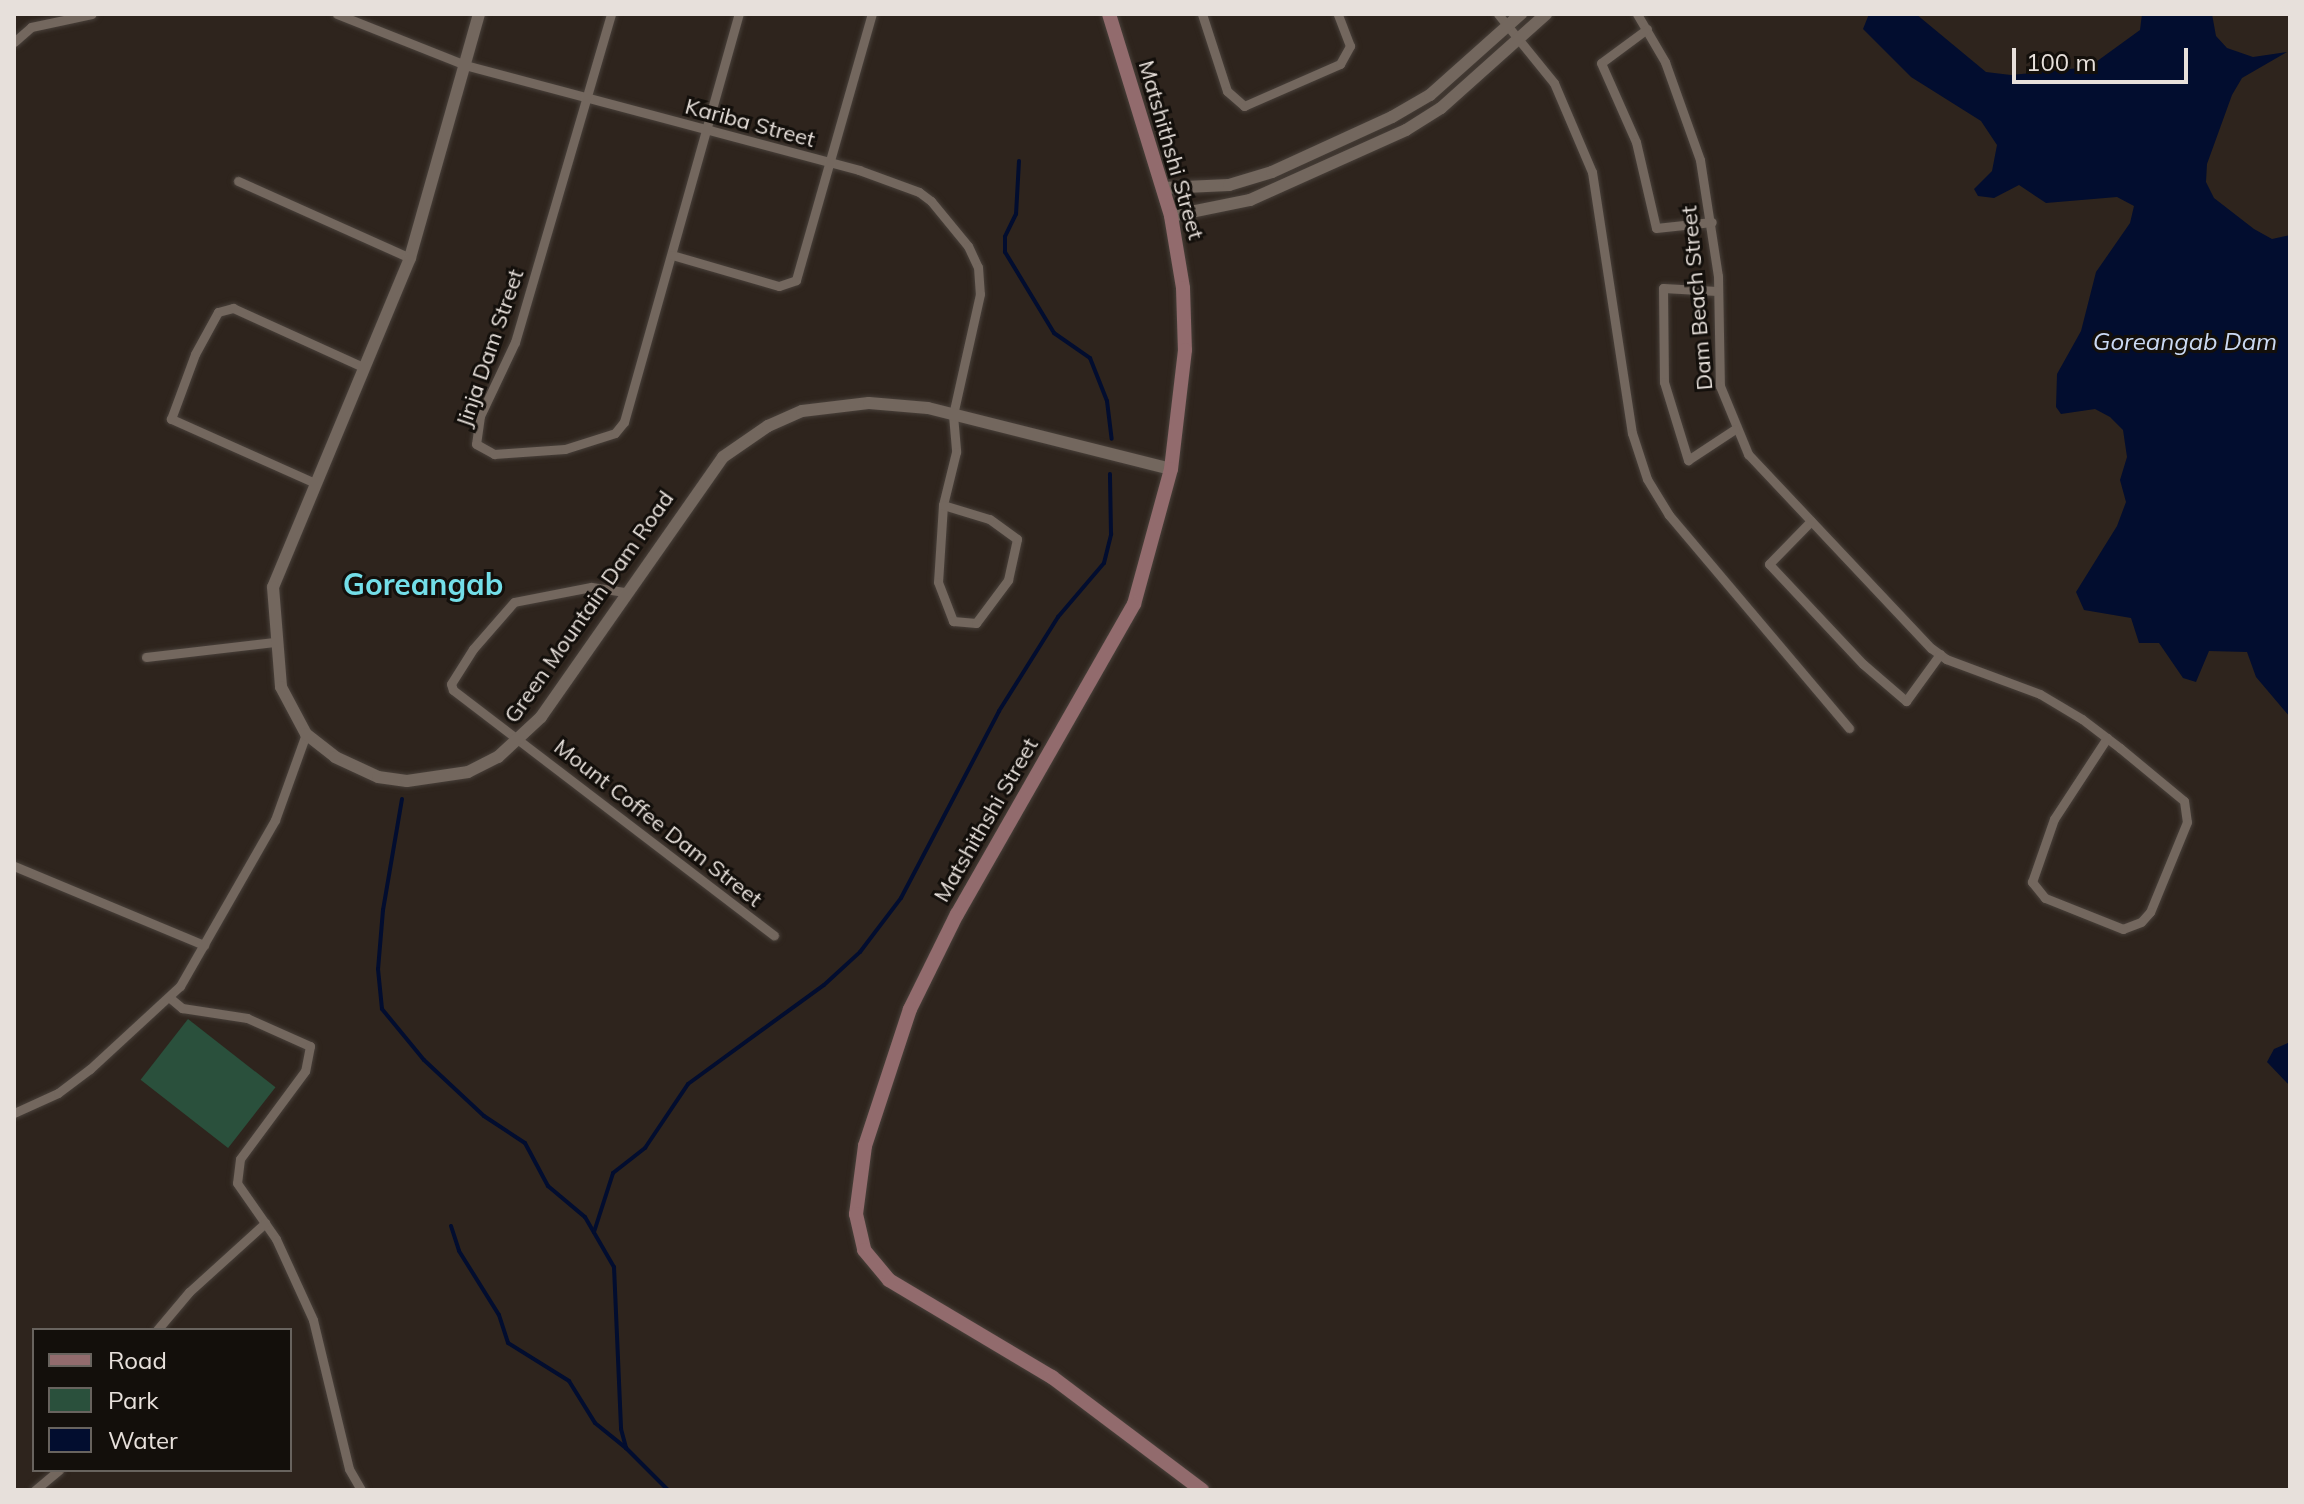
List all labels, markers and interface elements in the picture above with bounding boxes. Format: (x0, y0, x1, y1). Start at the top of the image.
scale bar (2016, 32, 2192, 82)
text: 100 m (2026, 47, 2097, 77)
street label: Matshithshi Street (1133, 57, 1209, 243)
street label: Kariba Street (682, 93, 818, 153)
street label: Dam Beach Street (1676, 205, 1718, 391)
street label: Jinja Dam Street (451, 266, 529, 430)
water label: Goreangab Dam (2093, 328, 2277, 356)
street label: Green Mountain Dam Road (499, 486, 679, 728)
district label: Goreangab (343, 566, 503, 602)
street label: Matshithshi Street (928, 733, 1044, 907)
street label: Mount Coffee Dam Street (549, 734, 767, 912)
legend (32, 1328, 292, 1472)
text: Road (108, 1345, 167, 1375)
text: Park (108, 1385, 159, 1415)
text: Water (108, 1425, 178, 1455)

